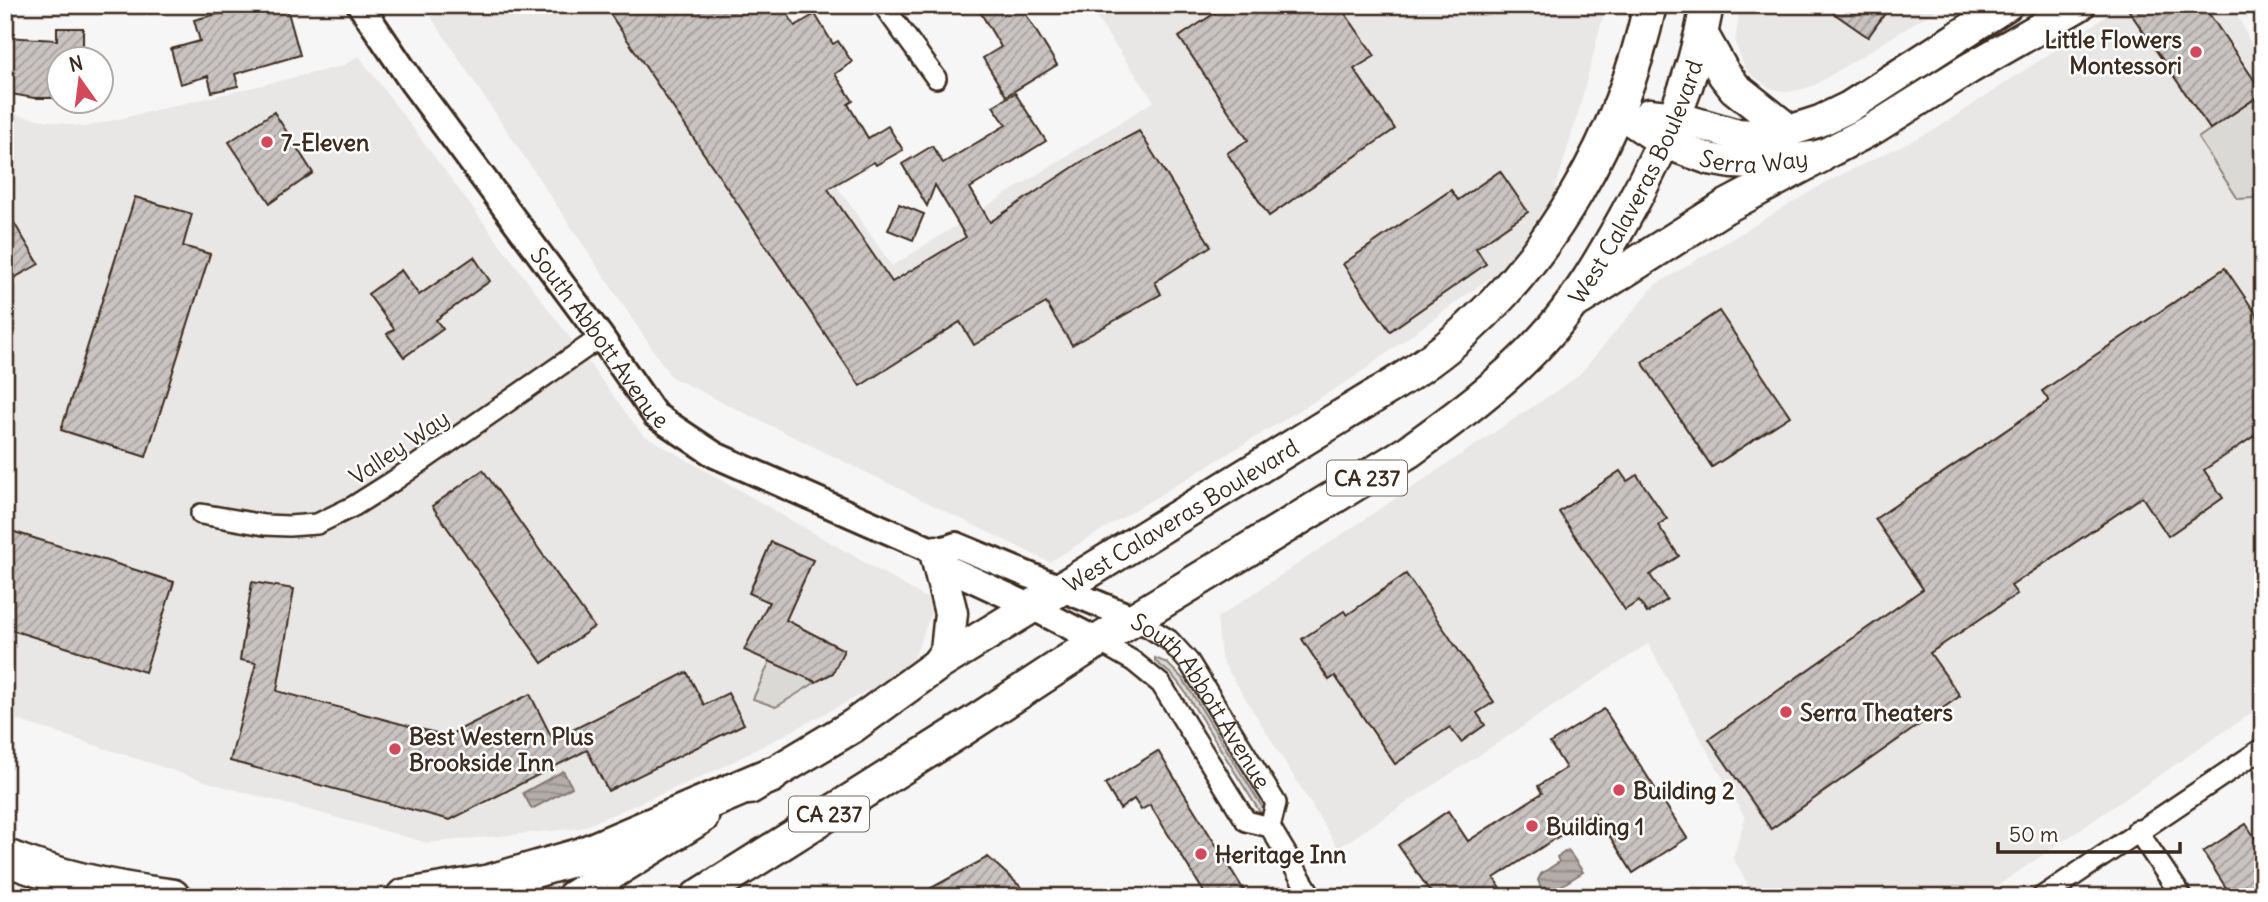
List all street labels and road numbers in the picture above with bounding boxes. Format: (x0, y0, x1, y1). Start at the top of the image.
street label: West Calaveras Boulevard (1562, 56, 1708, 309)
street label: Serra Way (1696, 142, 1810, 179)
street label: South Abbott Avenue (525, 241, 674, 434)
street label: Valley Way (344, 403, 454, 491)
street label: West Calaveras Boulevard (1058, 432, 1303, 598)
road number: CA 237 (1327, 461, 1407, 496)
street label: South Abbott Avenue (1126, 606, 1278, 794)
road number: CA 237 (789, 796, 869, 832)

